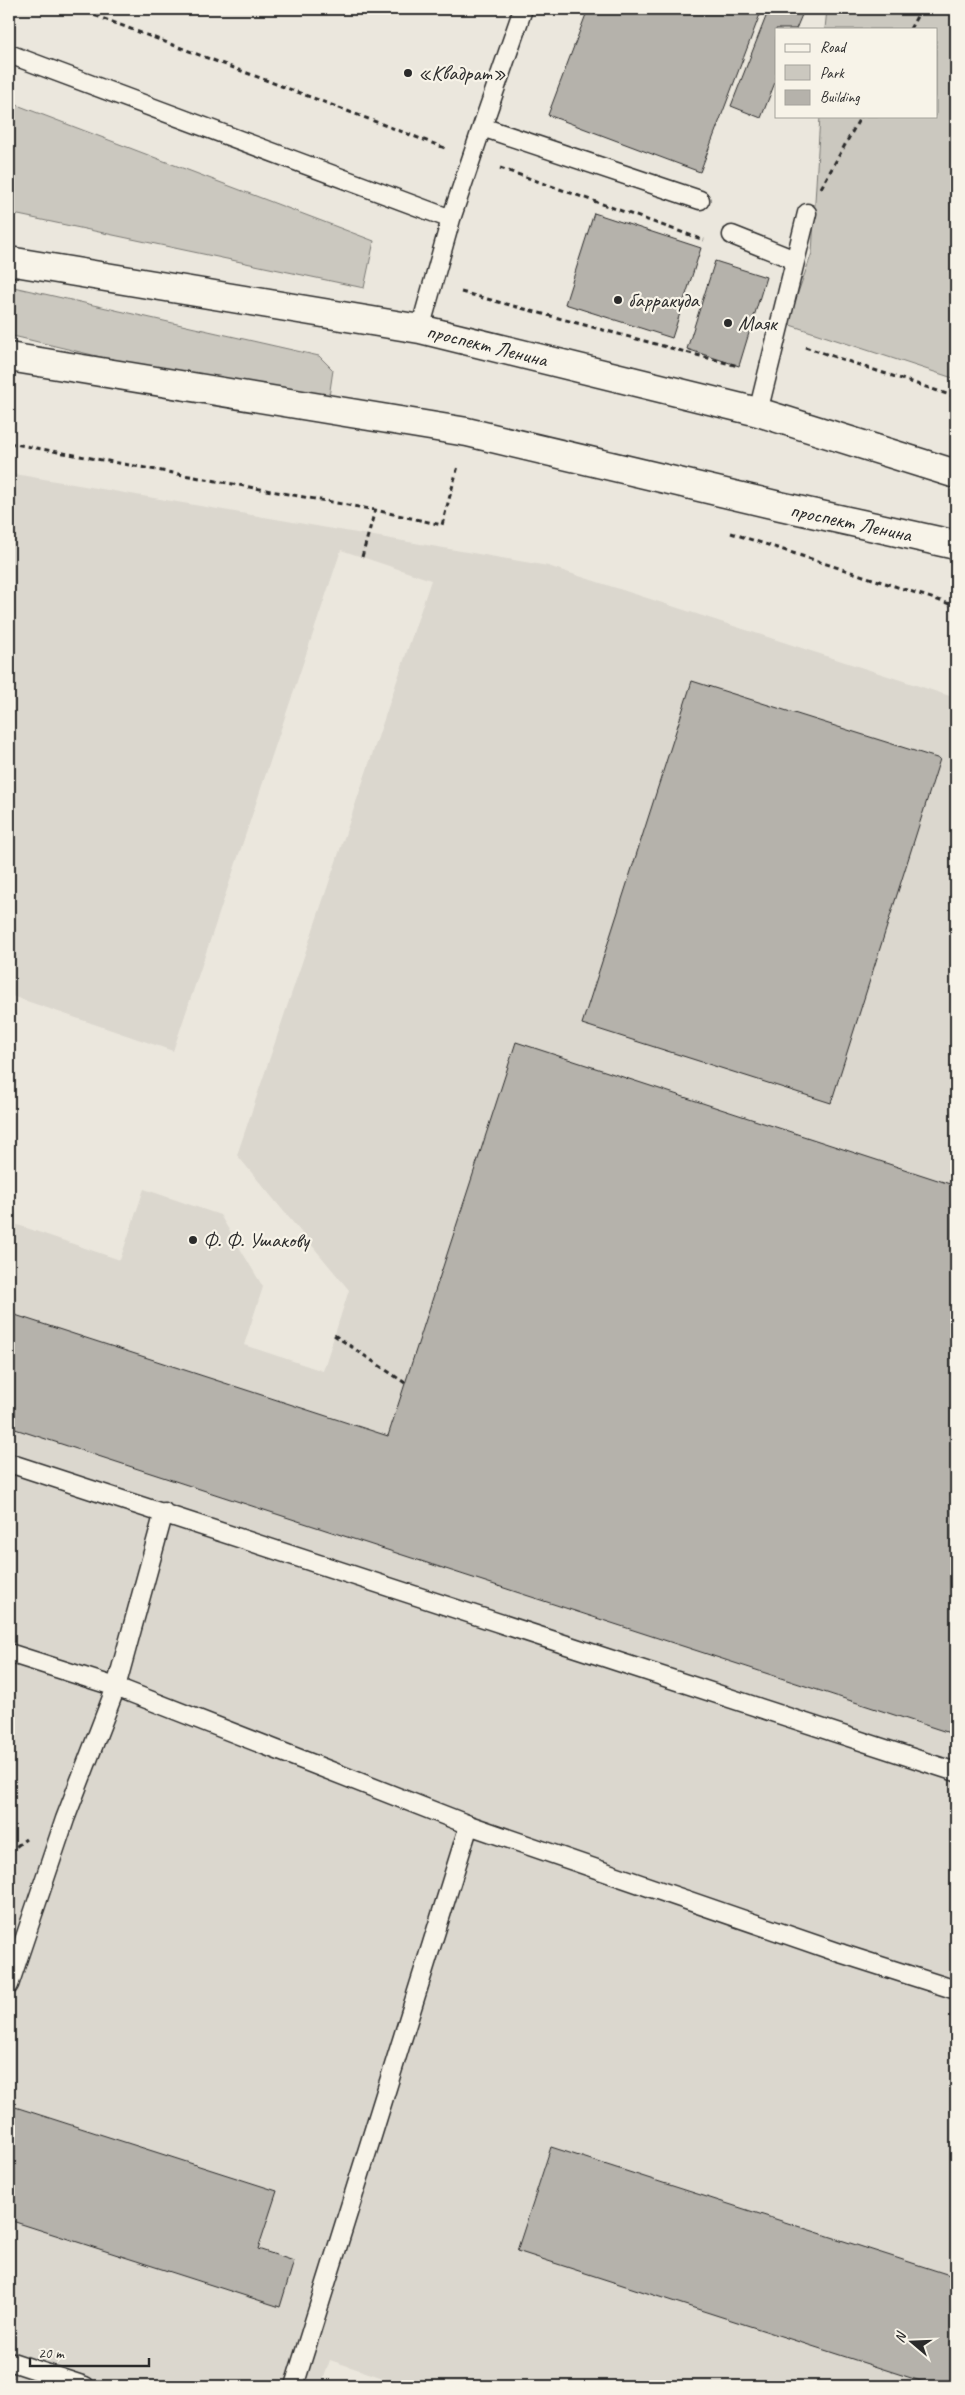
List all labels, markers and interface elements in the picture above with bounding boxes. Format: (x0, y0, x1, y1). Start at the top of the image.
legend (775, 28, 938, 118)
text: Road (820, 38, 847, 57)
place label: «Квадрат» (418, 60, 506, 86)
text: Park (820, 64, 845, 83)
marker: «Квадрат» (402, 67, 414, 79)
text: Building (820, 88, 860, 107)
place label: барракуда (628, 287, 701, 313)
marker: барракуда (612, 294, 624, 306)
place label: Маяк (738, 310, 779, 336)
street label: проспект Ленина (424, 317, 551, 373)
marker: Маяк (722, 317, 734, 329)
street label: проспект Ленина (788, 496, 916, 548)
place label: Ф. Ф. Ушакову (203, 1227, 311, 1253)
marker: Ф. Ф. Ушакову (187, 1234, 199, 1246)
north arrow (888, 2318, 938, 2368)
text: N (891, 2329, 910, 2345)
scale bar (30, 2335, 149, 2367)
text: 20 m (38, 2344, 65, 2363)

